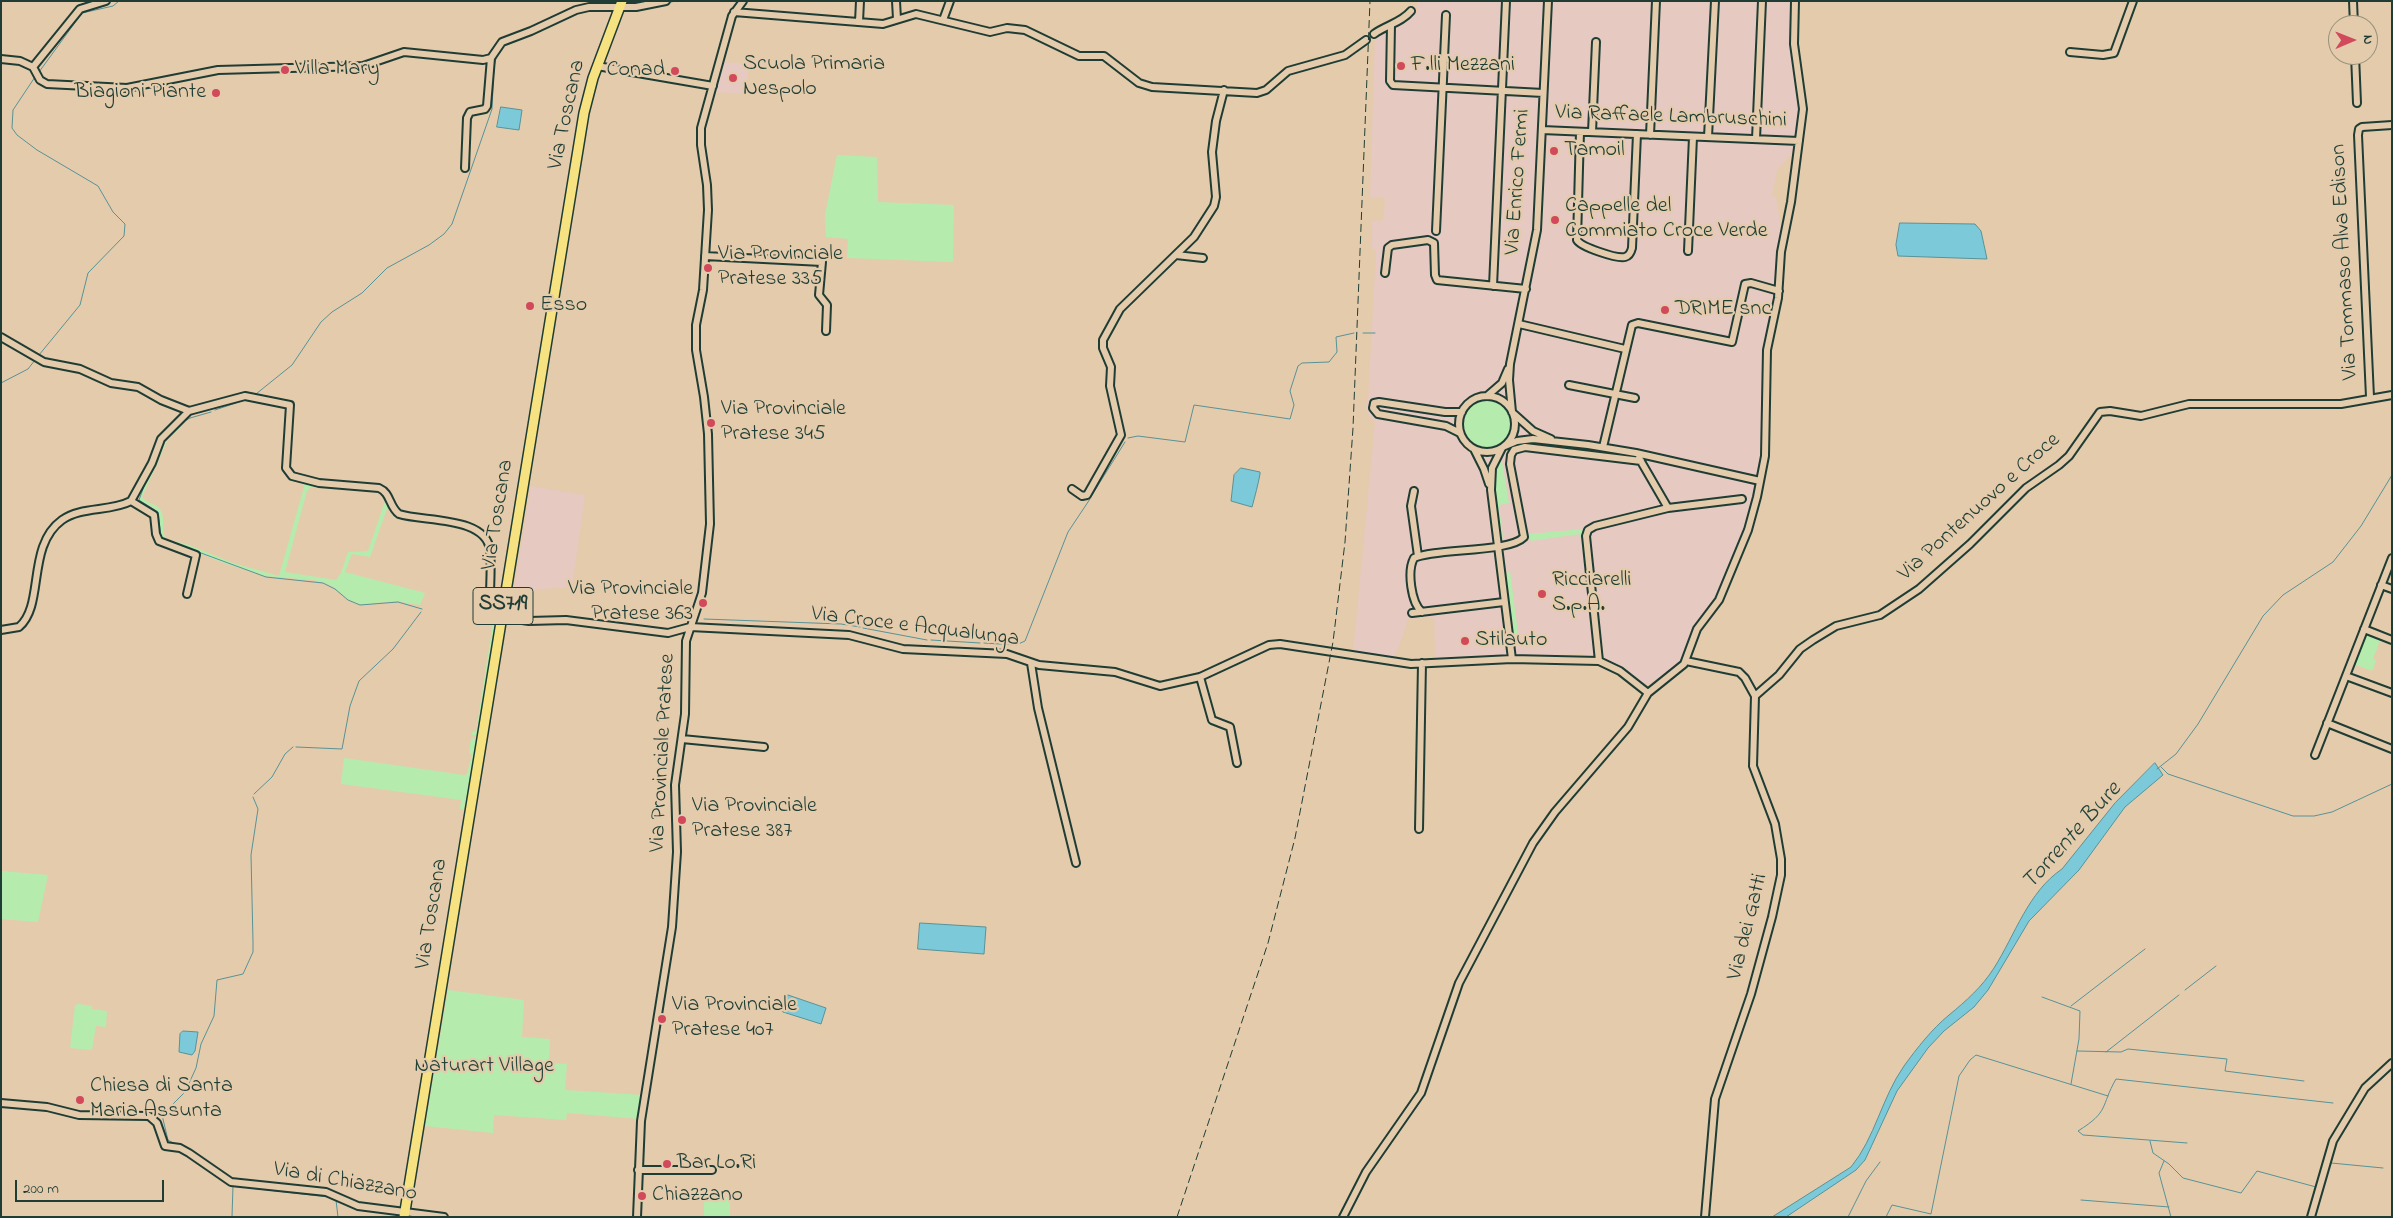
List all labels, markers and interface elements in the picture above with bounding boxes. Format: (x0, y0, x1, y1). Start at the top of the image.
north arrow (2328, 15, 2378, 65)
text: N (2357, 35, 2378, 45)
place label: Scuola Primaria Nespolo (743, 52, 885, 104)
place label: F.lli Mezzani (1411, 53, 1515, 79)
place label: Villa Mary (295, 57, 379, 83)
street label: Via Toscana (543, 58, 593, 172)
place label: Conad (606, 58, 665, 84)
marker: F.lli Mezzani (1395, 60, 1407, 72)
marker: Villa Mary (279, 64, 291, 76)
marker: Conad (669, 65, 681, 77)
marker: Scuola Primaria Nespolo (727, 72, 739, 84)
place label: Biagioni Piante (74, 80, 206, 106)
marker: Biagioni Piante (210, 87, 222, 99)
street label: Via Raffaele Lambruschini (1555, 101, 1787, 135)
street label: Via Enrico Fermi (1501, 108, 1537, 256)
place label: Tamoil (1564, 138, 1625, 164)
street label: Via Tommaso Alva Edison (2327, 143, 2365, 381)
marker: Tamoil (1548, 145, 1560, 157)
place label: Cappelle del Commiato Croce Verde (1565, 194, 1768, 245)
marker: Cappelle del Commiato Croce Verde (1549, 214, 1561, 226)
place label: Via Provinciale Pratese 335 (718, 242, 843, 294)
marker: Via Provinciale Pratese 335 (702, 262, 714, 274)
place label: Esso (540, 293, 587, 319)
place label: DRIME snc (1675, 297, 1771, 323)
marker: Esso (524, 300, 536, 312)
marker: DRIME snc (1659, 304, 1671, 316)
place label: Via Provinciale Pratese 345 (721, 397, 846, 448)
marker: Via Provinciale Pratese 345 (705, 417, 717, 429)
street label: Via Pontenuovo e Croce (1893, 428, 2067, 588)
street label: Via Toscana (477, 458, 521, 572)
place label: Ricciarelli S.p.A. (1552, 568, 1632, 620)
place label: Via Provinciale Pratese 363 (568, 577, 693, 628)
road number: SS719 (473, 588, 533, 624)
marker: Ricciarelli S.p.A. (1536, 588, 1548, 600)
marker: Via Provinciale Pratese 363 (697, 597, 709, 609)
street label: Via Croce e Acqualunga (810, 602, 1020, 654)
place label: Stilauto (1475, 628, 1547, 654)
marker: Stilauto (1459, 635, 1471, 647)
street label: Via Provinciale Pratese (646, 653, 682, 853)
water label: Torrente Bure (2017, 777, 2129, 897)
place label: Via Provinciale Pratese 387 (692, 794, 817, 846)
marker: Via Provinciale Pratese 387 (676, 814, 688, 826)
street label: Via Toscana (411, 857, 455, 971)
street label: Via dei Gatti (1723, 871, 1775, 983)
place label: Via Provinciale Pratese 407 (672, 993, 797, 1044)
marker: Via Provinciale Pratese 407 (656, 1013, 668, 1025)
park label: Naturart Village (414, 1054, 554, 1080)
place label: Chiesa di Santa Maria Assunta (90, 1074, 233, 1126)
marker: Chiesa di Santa Maria Assunta (74, 1094, 86, 1106)
place label: Bar Lo.Ri (677, 1151, 756, 1177)
street label: Via di Chiazzano (271, 1157, 419, 1209)
marker: Bar Lo.Ri (661, 1158, 673, 1170)
scale bar (18, 1170, 166, 1202)
text: 200 m (23, 1178, 59, 1200)
place label: Chiazzano (652, 1183, 743, 1209)
marker: Chiazzano (636, 1190, 648, 1202)

